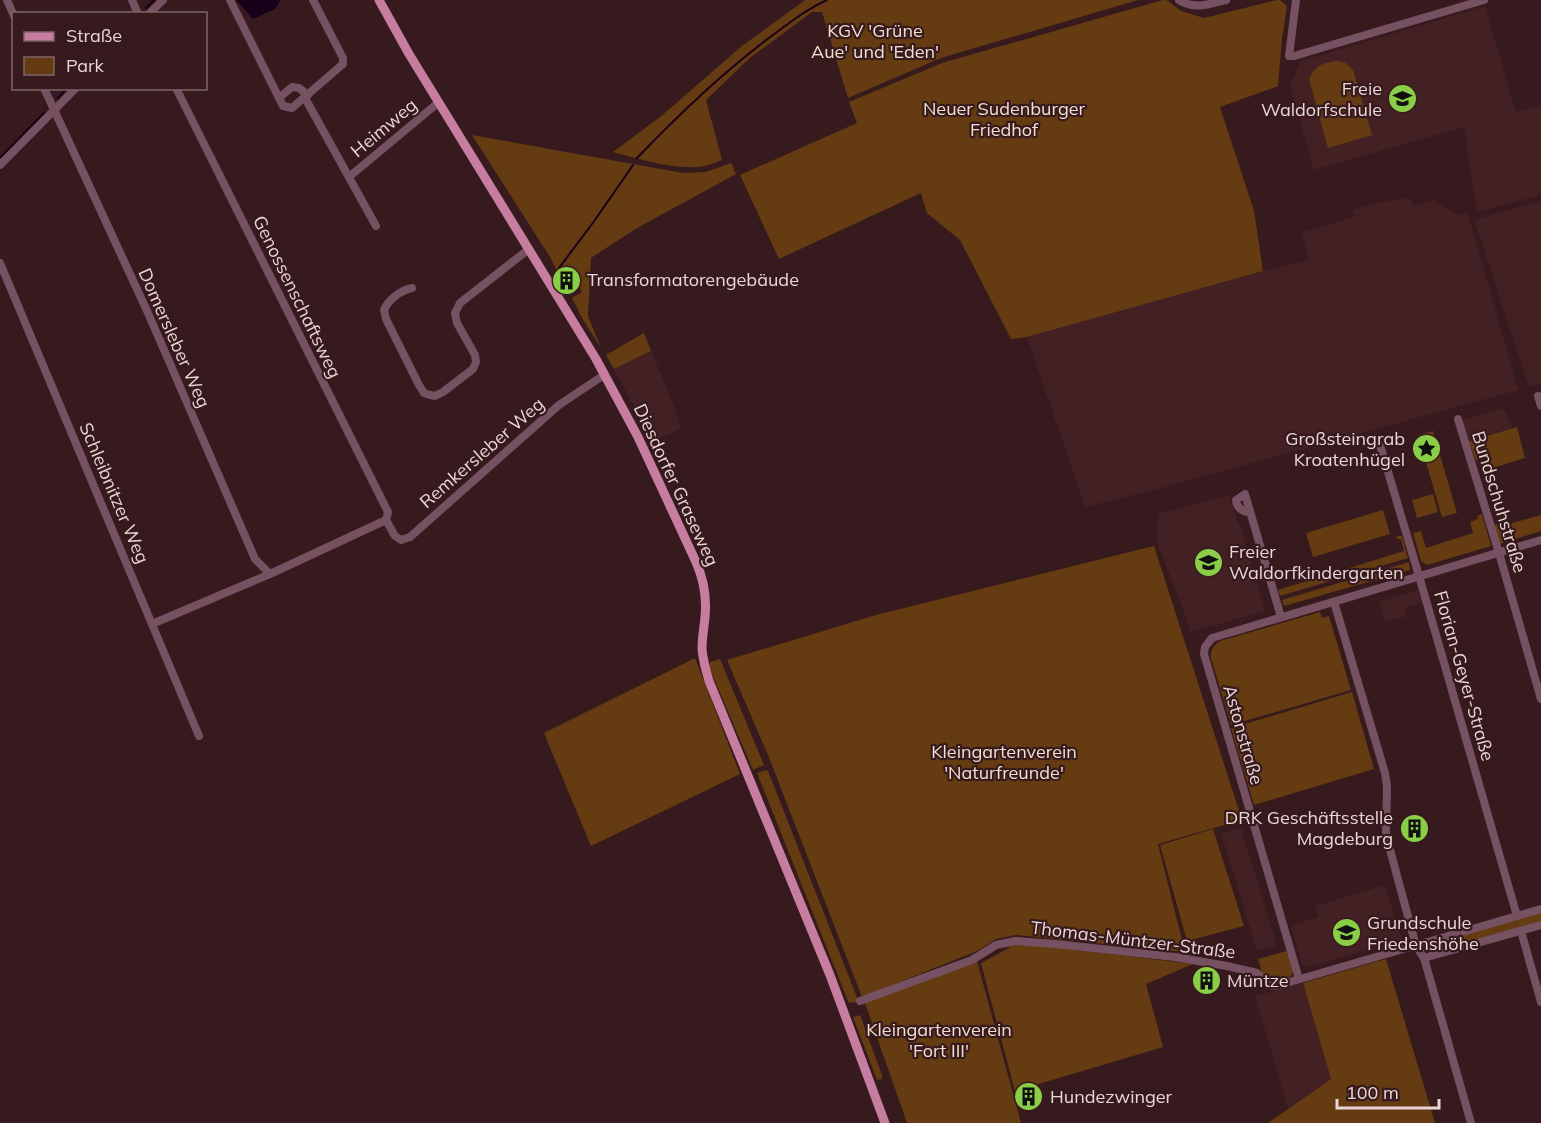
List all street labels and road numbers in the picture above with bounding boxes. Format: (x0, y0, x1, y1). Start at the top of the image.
street label: Heimweg (346, 93, 422, 162)
street label: Genossenschaftsweg (248, 212, 347, 382)
street label: Domersleber Weg (133, 265, 216, 411)
street label: Remkersleber Weg (415, 392, 549, 513)
street label: Diesdorfer Graseweg (629, 400, 724, 570)
street label: Schleibnitzer Weg (74, 419, 155, 567)
street label: Bundschuhstraße (1467, 428, 1532, 575)
street label: Florian-Geyer-Straße (1429, 588, 1500, 764)
street label: Astonstraße (1218, 682, 1269, 787)
street label: Thomas-Müntzer-Straße (1029, 916, 1237, 963)

